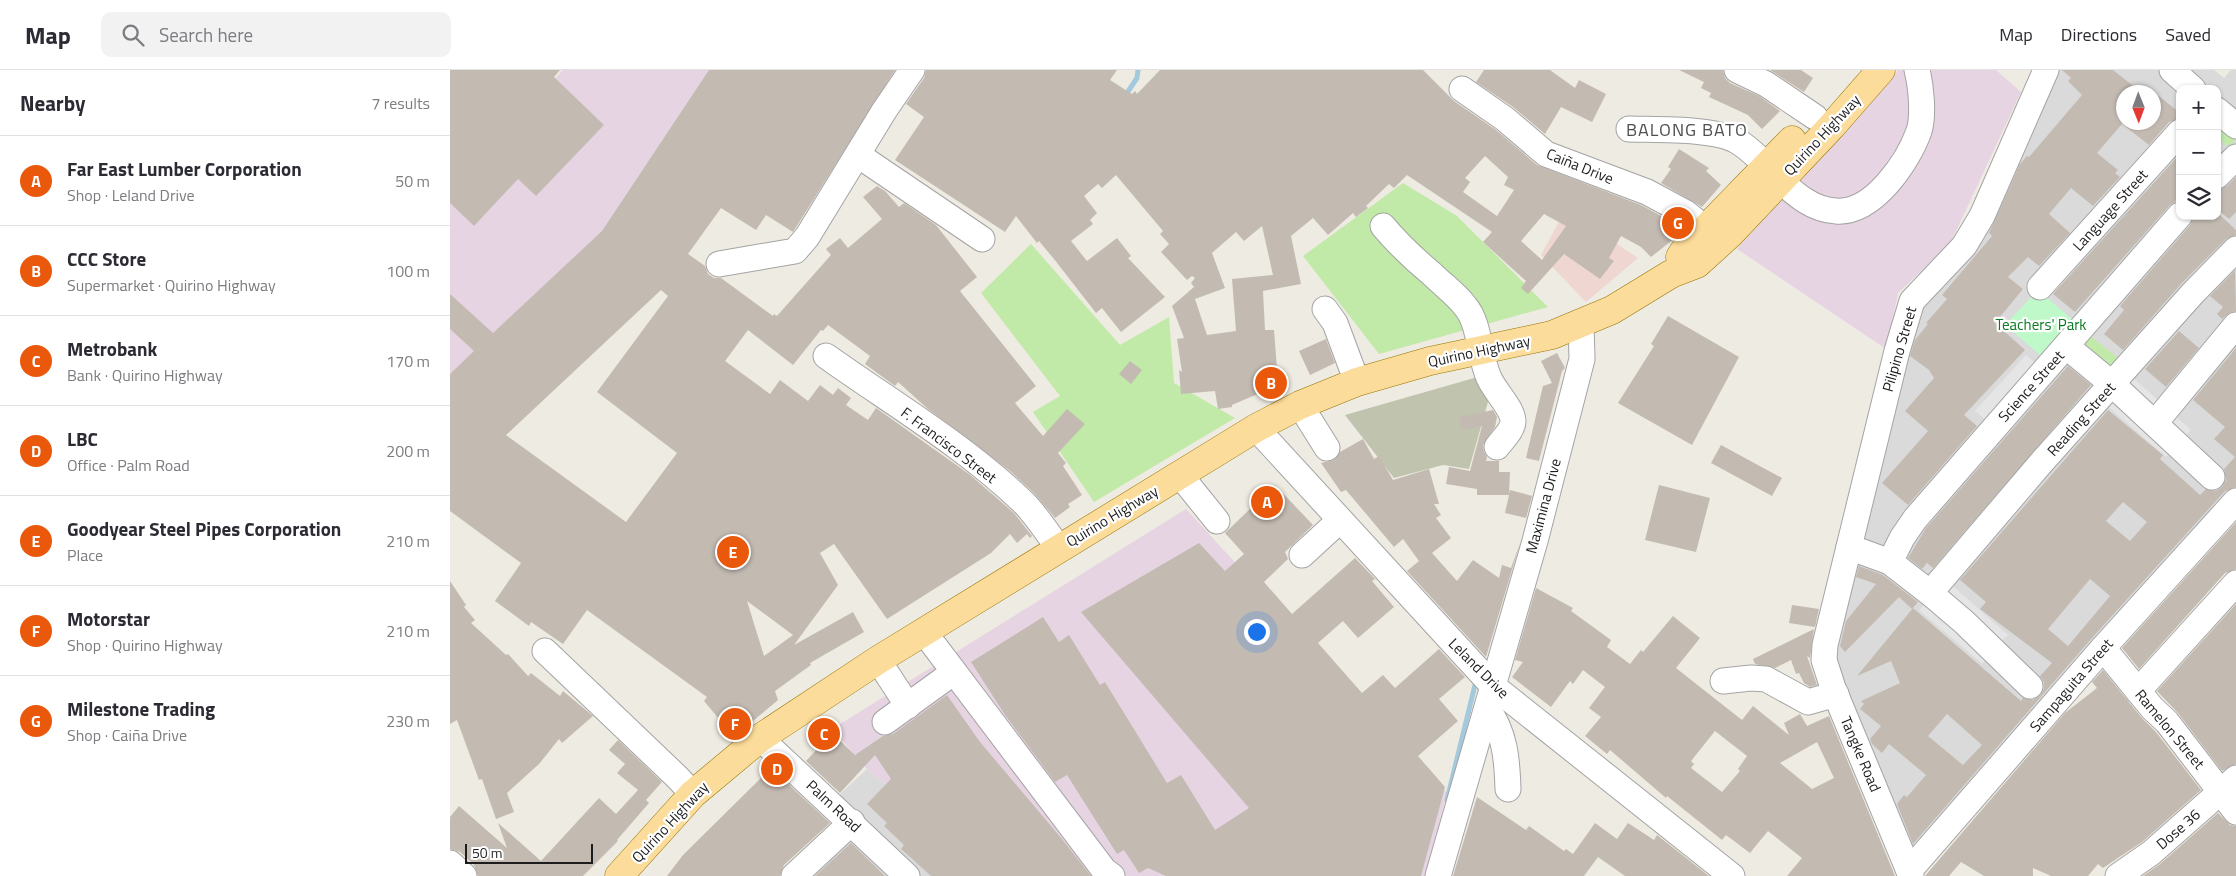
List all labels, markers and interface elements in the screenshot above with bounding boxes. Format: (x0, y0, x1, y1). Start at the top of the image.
search box (101, 12, 451, 57)
text: Map (25, 17, 71, 53)
text: Search here (159, 20, 253, 49)
icon: search (119, 21, 147, 49)
text: Map (1999, 21, 2033, 48)
text: Directions (2061, 21, 2137, 48)
text: Saved (2165, 21, 2211, 48)
north arrow (2116, 85, 2161, 130)
map controls (2176, 85, 2221, 220)
button: + (2176, 85, 2221, 130)
text: Nearby (20, 87, 85, 119)
street label: Quirino Highway (1778, 89, 1866, 181)
text: 7 results (371, 91, 430, 115)
district label: BALONG BATO (1626, 116, 1748, 143)
button: − (2176, 130, 2221, 175)
street label: Caiña Drive (1543, 142, 1617, 190)
text: Far East Lumber Corporation (67, 154, 302, 183)
street label: Language Street (2067, 163, 2154, 256)
text: A (31, 169, 41, 193)
text: 50 m (395, 169, 430, 193)
button: layers (2176, 175, 2221, 220)
text: Shop · Leland Drive (67, 183, 195, 207)
pin: G (1662, 204, 1694, 242)
text: CCC Store (67, 244, 146, 273)
text: B (31, 259, 41, 283)
text: 100 m (386, 259, 430, 283)
text: Supermarket · Quirino Highway (67, 273, 276, 297)
street label: Pilipino Street (1876, 303, 1922, 395)
park label: Teachers' Park (1995, 313, 2087, 336)
street label: Quirino Highway (1426, 329, 1532, 373)
text: Metrobank (67, 334, 157, 363)
street label: Science Street (1992, 344, 2070, 427)
text: C (32, 349, 40, 373)
text: 170 m (386, 349, 430, 373)
text: Bank · Quirino Highway (67, 363, 223, 387)
pin: B (1255, 364, 1287, 402)
street label: Reading Street (2041, 376, 2121, 461)
street label: F. Francisco Street (896, 401, 1002, 489)
text: LBC (67, 424, 98, 453)
text: D (31, 439, 41, 463)
text: 200 m (386, 439, 430, 463)
text: Office · Palm Road (67, 453, 190, 477)
street label: Maximina Drive (1519, 456, 1567, 556)
street label: Quirino Highway (1061, 479, 1163, 553)
pin: A (1251, 483, 1283, 521)
text: Goodyear Steel Pipes Corporation (67, 514, 341, 543)
text: E (32, 529, 40, 553)
text: 210 m (386, 529, 430, 553)
pin: E (717, 533, 749, 571)
text: Place (67, 543, 103, 567)
text: Motorstar (67, 604, 150, 633)
text: F (32, 619, 40, 643)
text: 210 m (386, 619, 430, 643)
your location (1244, 619, 1270, 645)
street label: Leland Drive (1443, 632, 1515, 704)
text: Shop · Quirino Highway (67, 633, 223, 657)
street label: Sampaguita Street (2024, 633, 2119, 737)
street label: Ramelon Street (2130, 684, 2211, 775)
text: Milestone Trading (67, 694, 215, 723)
pin: F (719, 705, 751, 743)
text: G (31, 709, 41, 733)
text: 230 m (386, 709, 430, 733)
street label: Tangke Road (1835, 713, 1887, 795)
pin: C (808, 715, 840, 753)
text: Shop · Caiña Drive (67, 723, 187, 747)
pin: D (761, 750, 793, 788)
street label: Palm Road (801, 774, 867, 838)
street label: Quirino Highway (626, 776, 714, 868)
street label: Dose 36 (2151, 803, 2205, 855)
scale bar (465, 841, 592, 864)
text: 50 m (472, 842, 502, 863)

